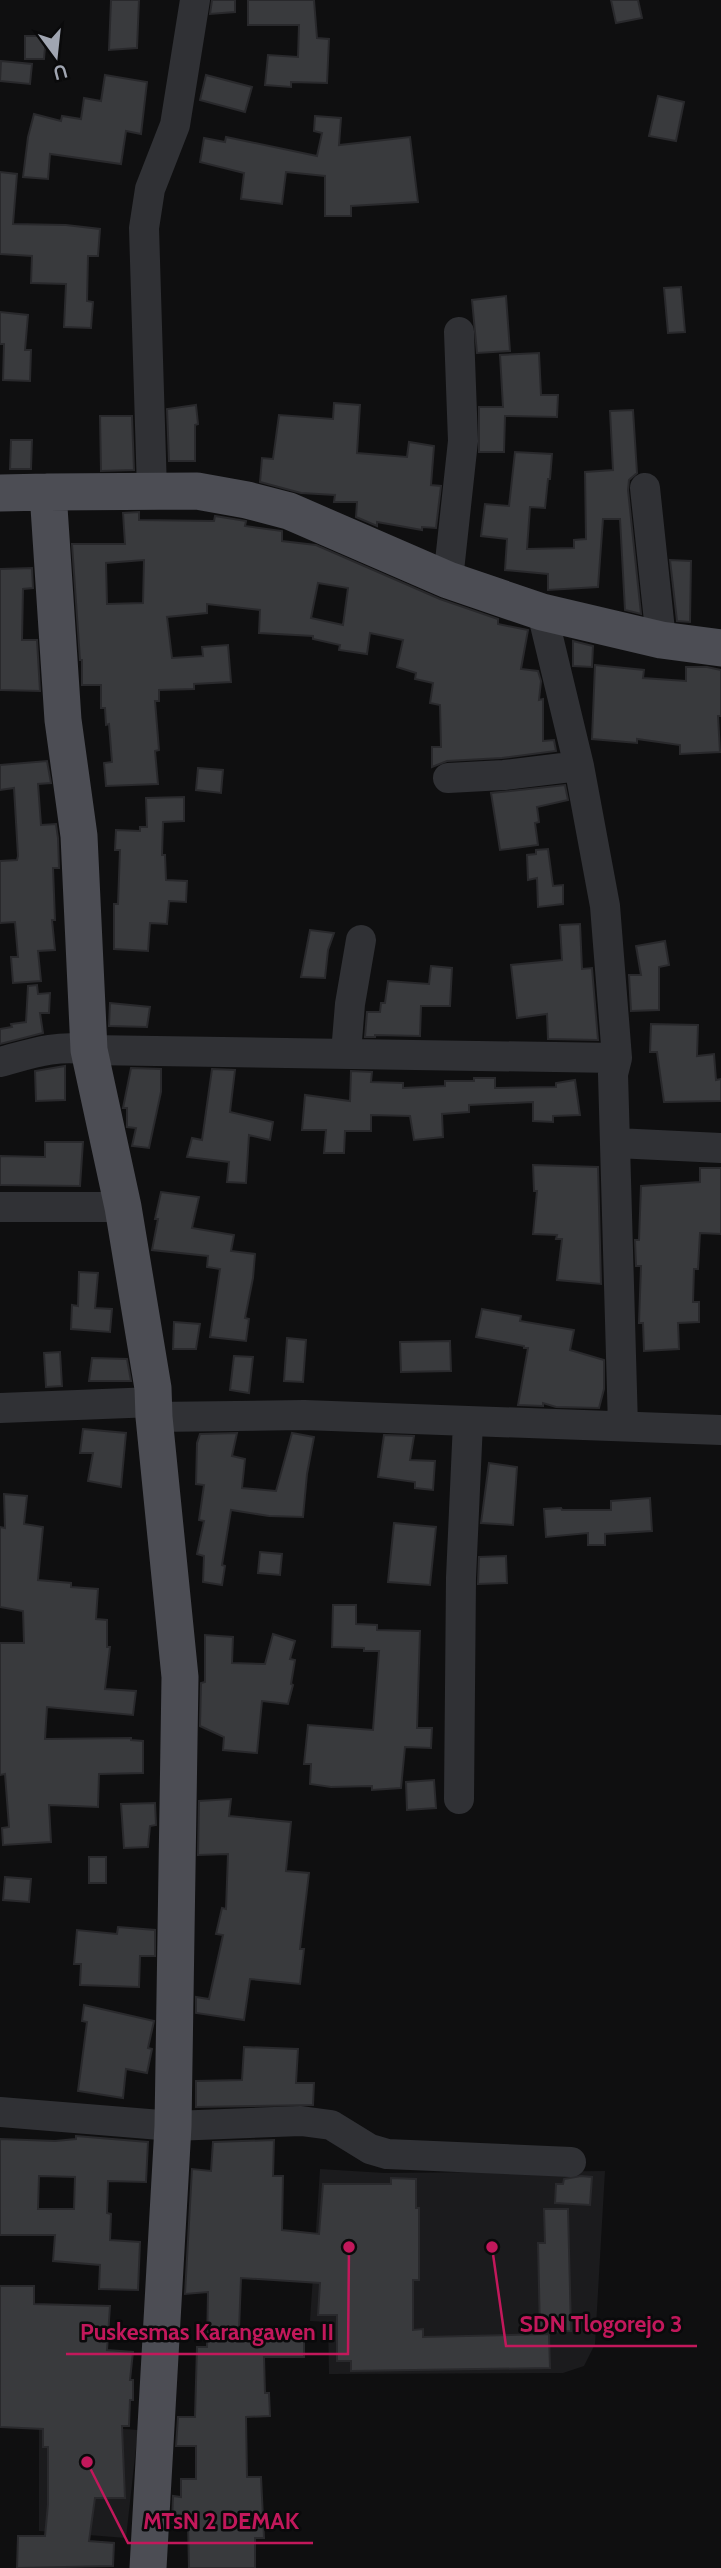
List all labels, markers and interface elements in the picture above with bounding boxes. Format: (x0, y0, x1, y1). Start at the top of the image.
north arrow (21, 21, 91, 91)
text: U (51, 59, 70, 85)
callout: SDN Tlogorejo 3 (506, 2302, 697, 2346)
callout: Puskesmas Karangawen II (66, 2310, 348, 2354)
text: SDN Tlogorejo 3 (520, 2310, 682, 2338)
text: Puskesmas Karangawen II (80, 2318, 334, 2346)
callout: MTsN 2 DEMAK (128, 2499, 313, 2543)
text: MTsN 2 DEMAK (143, 2507, 300, 2535)

